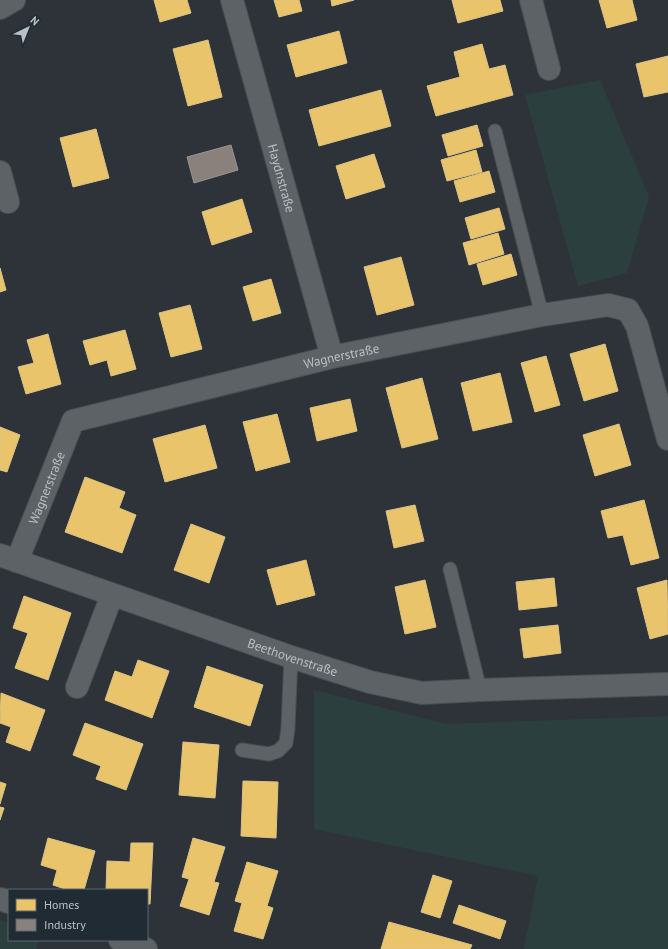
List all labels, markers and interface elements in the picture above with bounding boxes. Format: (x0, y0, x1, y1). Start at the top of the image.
north arrow (8, 8, 48, 48)
text: N (27, 13, 42, 28)
street label: Haydnstraße (264, 142, 300, 214)
street label: Wagnerstraße (302, 339, 381, 372)
street label: Wagnerstraße (24, 449, 69, 527)
street label: Beethovenstraße (245, 634, 340, 680)
legend (8, 889, 148, 941)
text: Homes (44, 897, 79, 912)
text: Industry (44, 917, 86, 932)

